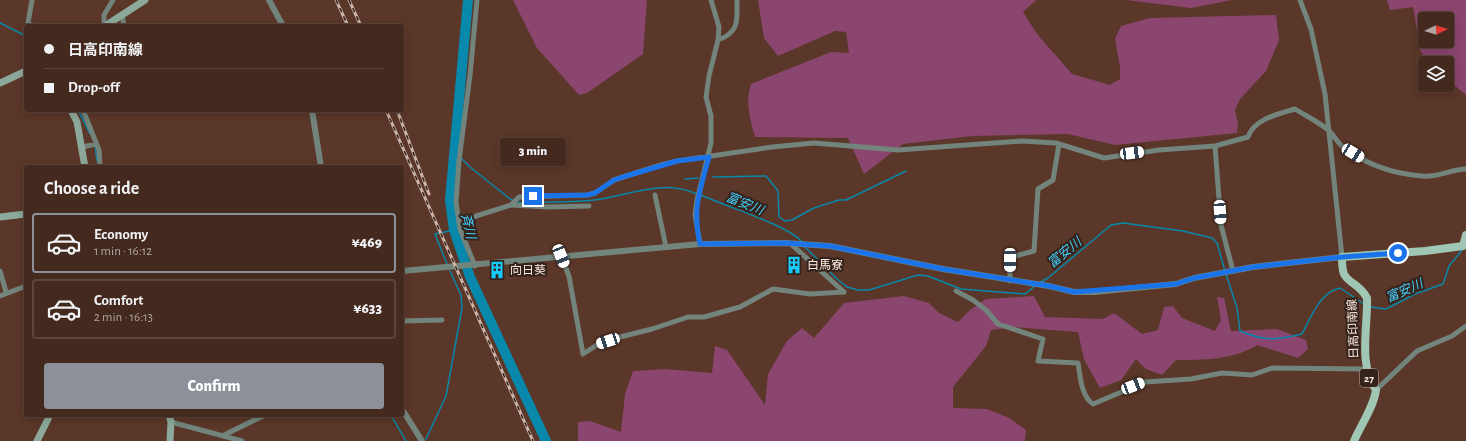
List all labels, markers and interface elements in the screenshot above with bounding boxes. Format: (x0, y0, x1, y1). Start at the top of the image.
north arrow (1418, 12, 1454, 48)
map controls (1418, 12, 1454, 92)
text: 日高印南線 (68, 43, 143, 58)
button: layers (1418, 56, 1454, 92)
text: Drop-off (68, 80, 120, 95)
callout: 3 min (500, 138, 566, 166)
car (1340, 142, 1366, 164)
text: 3 min (519, 145, 547, 158)
car (1119, 146, 1145, 160)
text: Choose a ride (44, 180, 139, 198)
route end (524, 187, 542, 205)
water label: 富安川 (724, 190, 767, 218)
car (1213, 200, 1227, 224)
water label: 斉川 (458, 212, 478, 242)
icon: car (46, 225, 82, 261)
text: Economy (94, 227, 148, 242)
water label: 富安川 (1045, 234, 1086, 270)
text: ¥469 (351, 235, 382, 250)
car (551, 243, 571, 269)
route start (1389, 244, 1407, 262)
text: 1 min · 16:12 (94, 245, 152, 258)
car (1004, 248, 1016, 272)
building icon: 白馬寮 (784, 255, 804, 275)
place label: 白馬寮 (807, 259, 843, 271)
building icon: 向日葵 (487, 260, 507, 280)
place label: 向日葵 (510, 263, 546, 276)
water label: 富安川 (1384, 276, 1427, 305)
icon: car (46, 291, 82, 327)
text: Comfort (94, 293, 143, 308)
street label: 日高印南線 (1345, 299, 1360, 359)
text: ¥633 (353, 301, 382, 316)
text: 2 min · 16:13 (94, 311, 153, 324)
car (595, 332, 621, 350)
button: Confirm (44, 363, 384, 409)
road number: 27 (1360, 369, 1378, 387)
car (1120, 376, 1146, 396)

